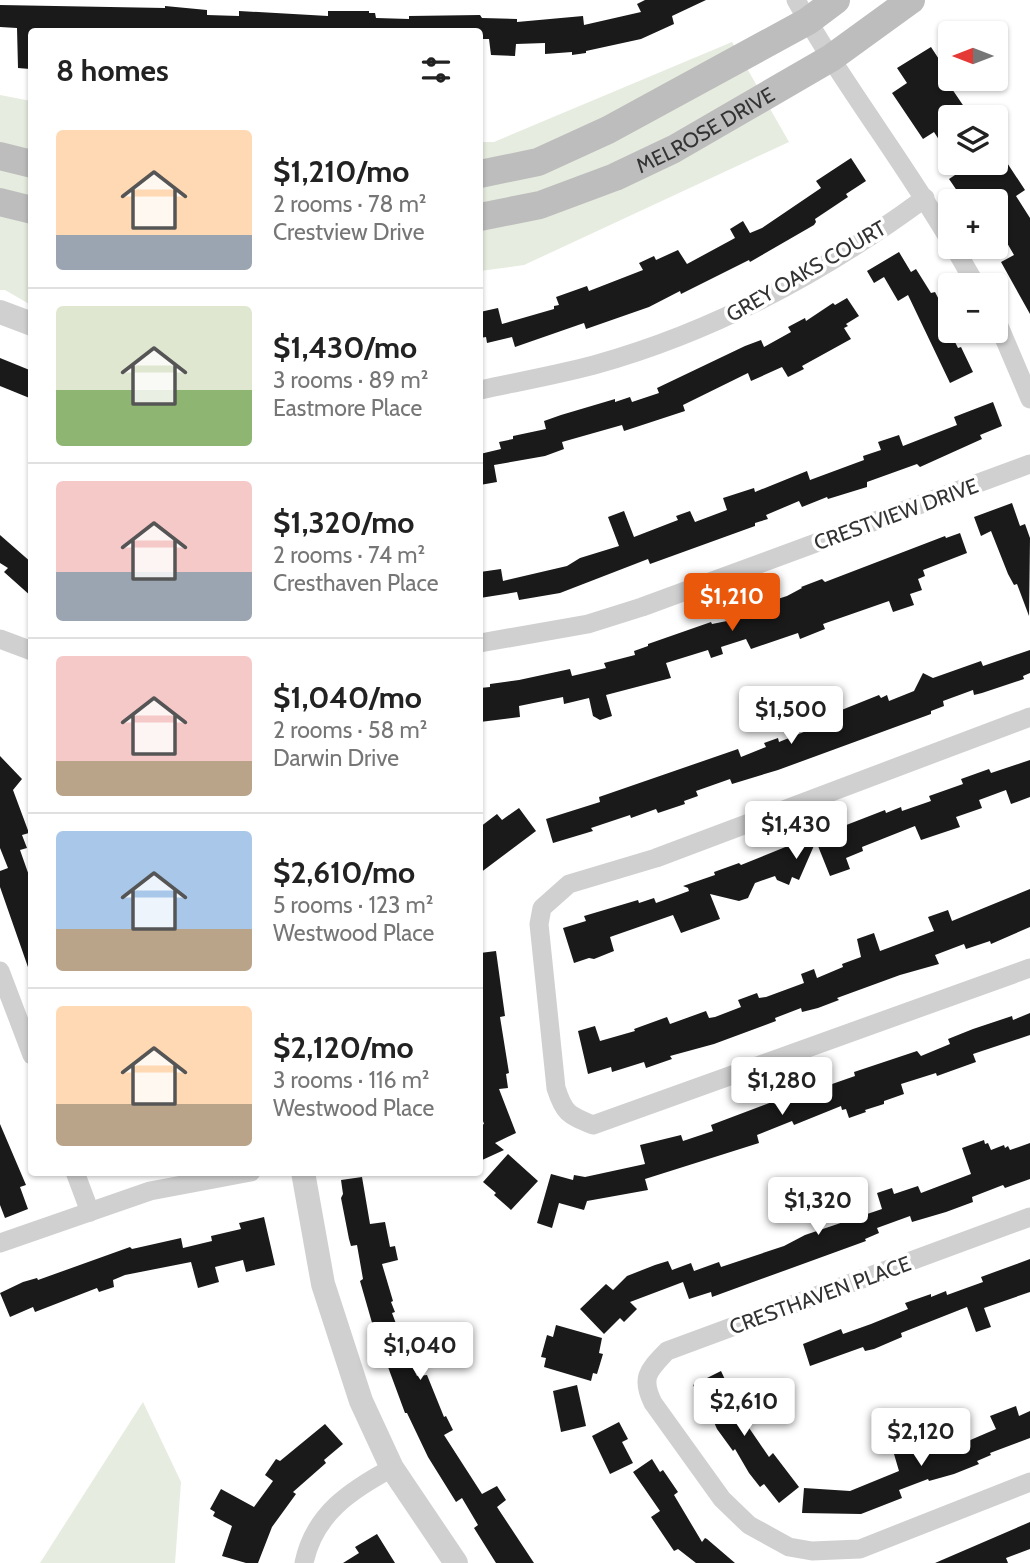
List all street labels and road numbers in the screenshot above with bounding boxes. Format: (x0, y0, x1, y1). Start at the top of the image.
street label: MELROSE DRIVE (632, 81, 779, 178)
street label: GREY OAKS COURT (722, 215, 890, 327)
street label: CRESTVIEW DRIVE (811, 473, 981, 555)
street label: CRESTHAVEN PLACE (726, 1251, 914, 1339)

